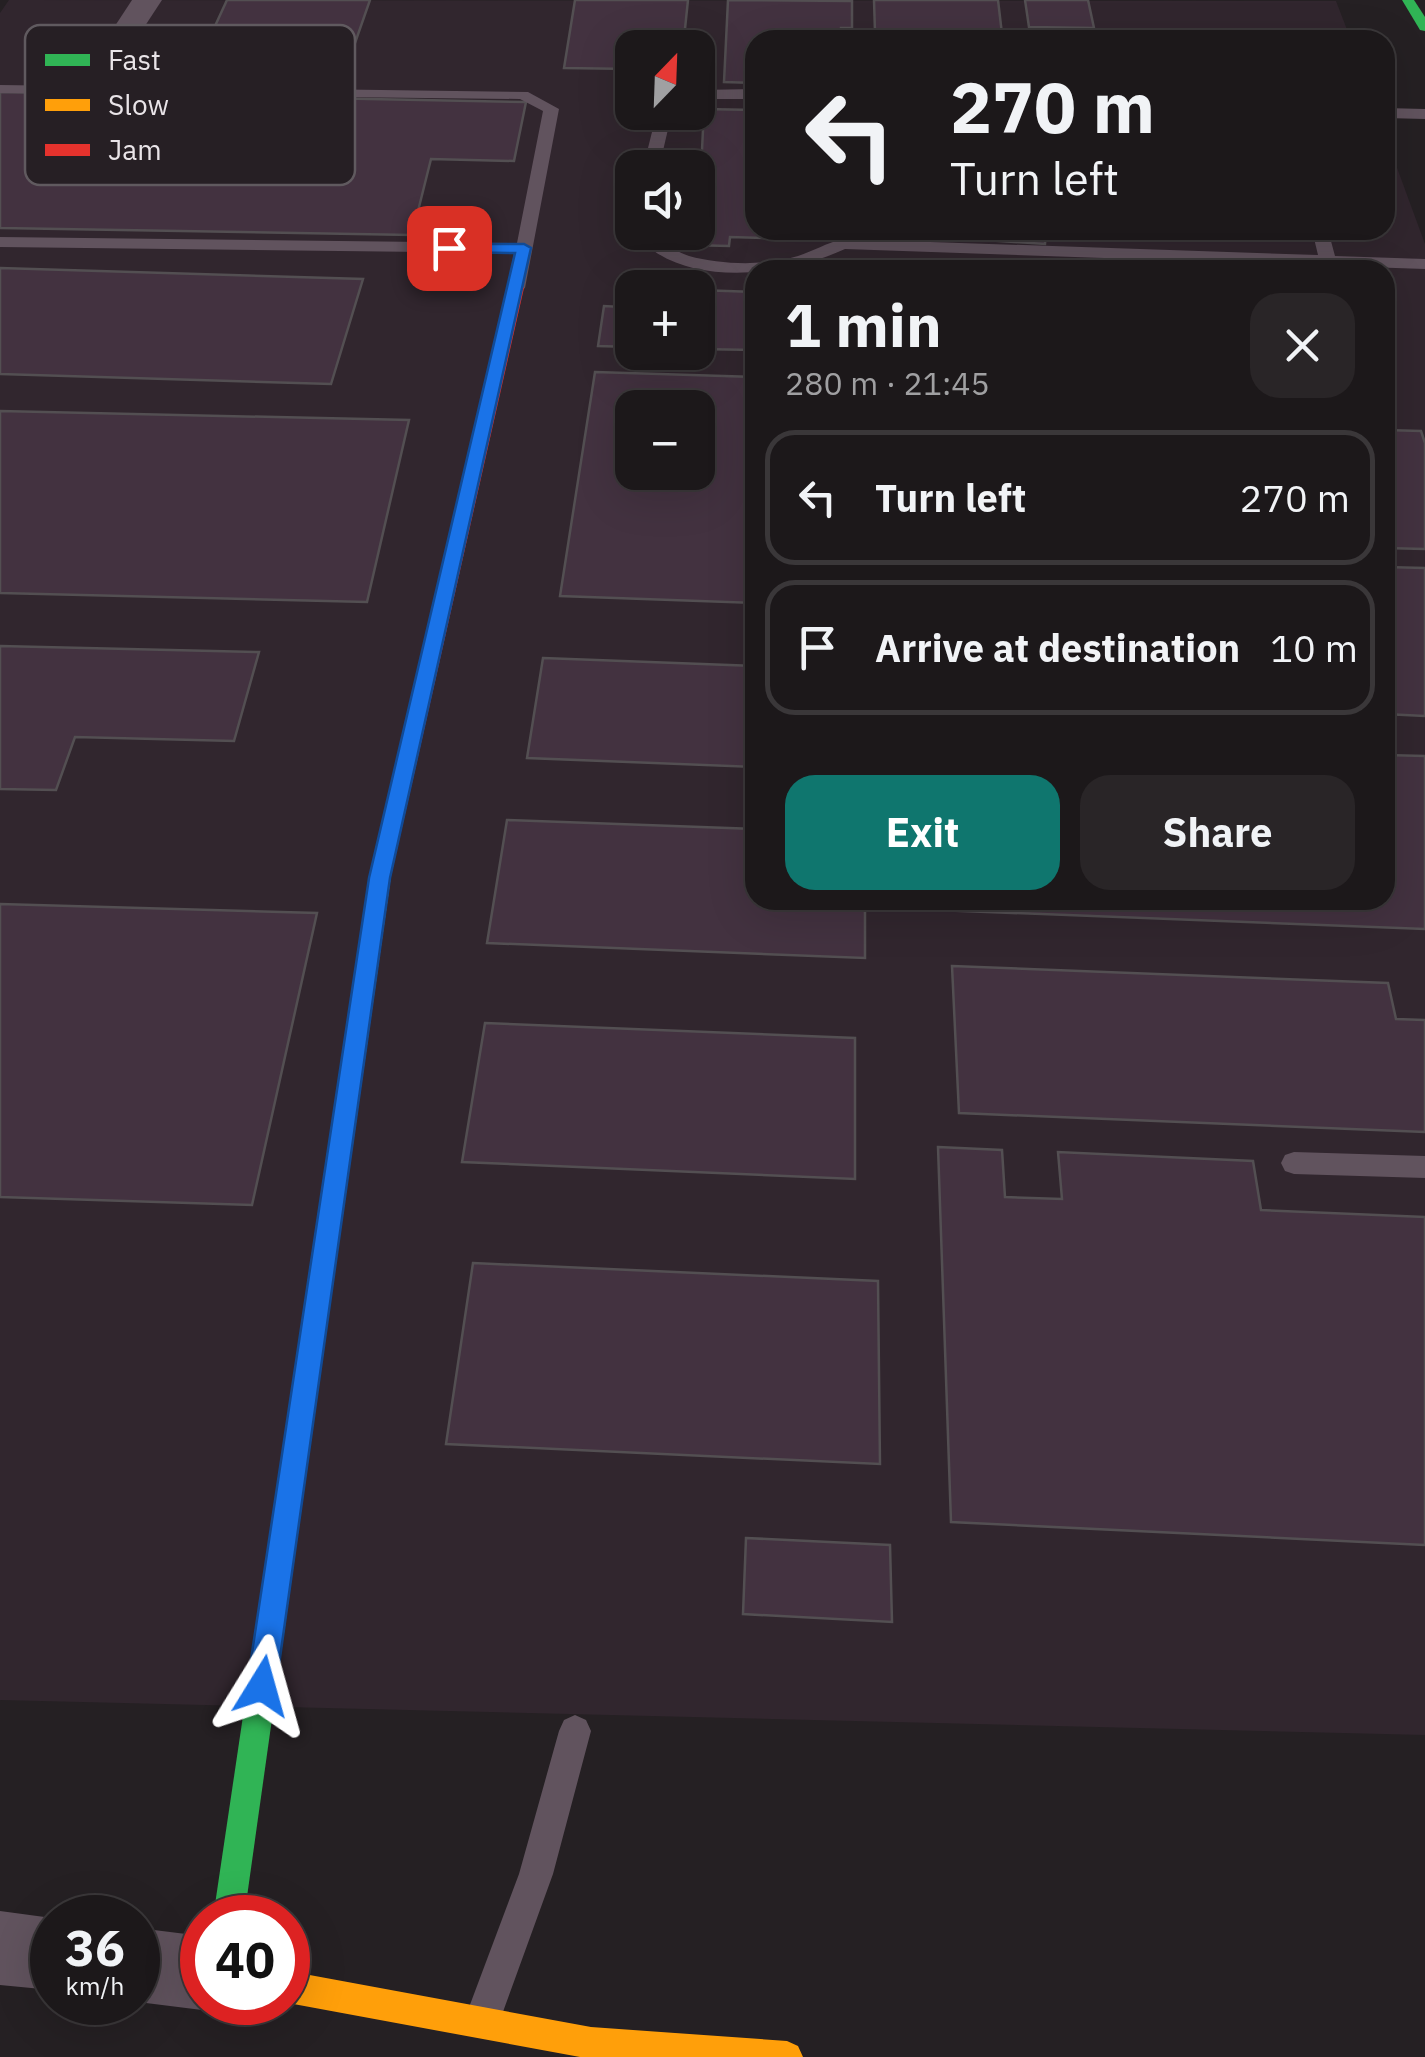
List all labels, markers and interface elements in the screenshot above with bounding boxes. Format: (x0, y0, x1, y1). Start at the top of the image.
legend (25, 25, 355, 185)
north arrow (615, 30, 715, 130)
map controls (615, 30, 715, 490)
text: Fast (108, 41, 161, 78)
text: 270 m (950, 61, 1155, 152)
icon: left (785, 70, 915, 200)
text: Slow (108, 86, 169, 123)
text: Jam (108, 131, 162, 168)
text: Turn left (950, 149, 1119, 207)
button: sound (615, 150, 715, 250)
pin (407, 206, 492, 291)
icon: arrive (422, 221, 477, 276)
button: + (615, 270, 715, 370)
text: 1 min (785, 285, 942, 364)
button: close (1250, 293, 1355, 398)
text: 280 m · 21:45 (785, 362, 990, 404)
button: − (615, 390, 715, 490)
icon: left (790, 470, 845, 525)
text: Turn left (875, 473, 1026, 522)
text: 270 m (1239, 473, 1350, 522)
icon: arrive (790, 620, 845, 675)
text: Arrive at destination (875, 623, 1240, 672)
text: 10 m (1270, 623, 1358, 672)
button: Exit (785, 775, 1060, 890)
button: Share (1080, 775, 1355, 890)
position arrow (210, 1634, 314, 1738)
speed limit sign: 40 (180, 1895, 310, 2025)
text: 36 (65, 1915, 125, 1980)
text: km/h (66, 1969, 124, 2002)

